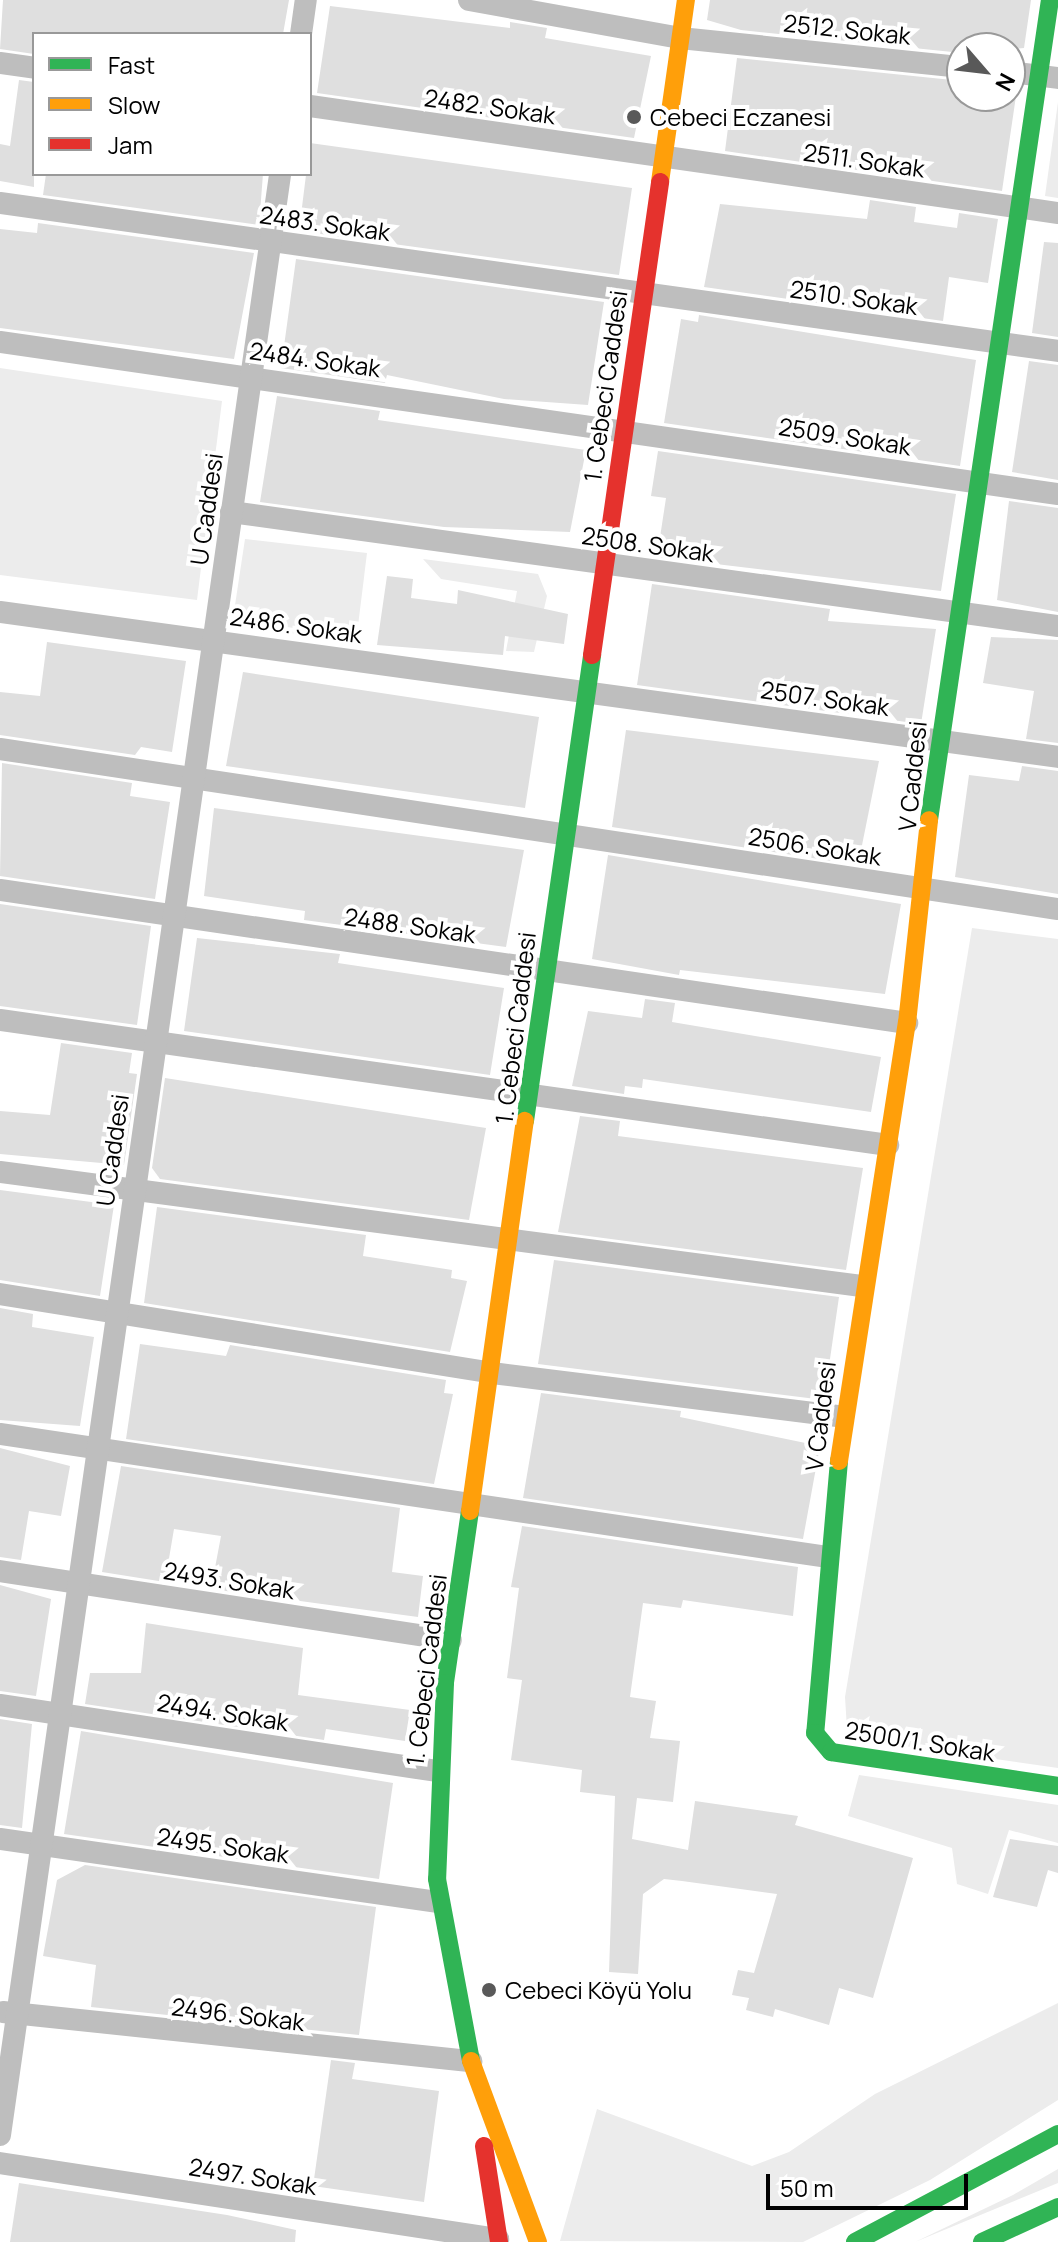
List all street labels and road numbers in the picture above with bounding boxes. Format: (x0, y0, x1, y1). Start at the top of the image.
street label: 2512. Sokak (782, 8, 912, 50)
street label: 2482. Sokak (423, 83, 557, 129)
street label: 2511. Sokak (801, 137, 927, 183)
street label: 2483. Sokak (258, 200, 392, 246)
street label: 2510. Sokak (788, 274, 920, 320)
street label: 1. Cebeci Caddesi (577, 288, 633, 484)
street label: 2484. Sokak (248, 336, 382, 382)
street label: 2509. Sokak (777, 411, 913, 461)
street label: U Caddesi (184, 451, 228, 567)
street label: 2508. Sokak (580, 520, 716, 568)
street label: 2486. Sokak (228, 601, 364, 649)
street label: 2507. Sokak (759, 675, 891, 721)
street label: V Caddesi (892, 720, 932, 832)
street label: 2506. Sokak (747, 821, 883, 871)
street label: 2488. Sokak (343, 902, 477, 948)
street label: 1. Cebeci Caddesi (489, 930, 541, 1126)
street label: U Caddesi (90, 1092, 134, 1208)
street label: V Caddesi (799, 1359, 841, 1473)
street label: 2493. Sokak (161, 1555, 297, 1605)
street label: 1. Cebeci Caddesi (400, 1572, 452, 1768)
street label: 2494. Sokak (155, 1687, 291, 1737)
street label: 2500/1. Sokak (843, 1715, 997, 1767)
street label: 2495. Sokak (155, 1821, 291, 1869)
street label: 2496. Sokak (170, 1992, 306, 2036)
street label: 2497. Sokak (187, 2152, 319, 2200)

